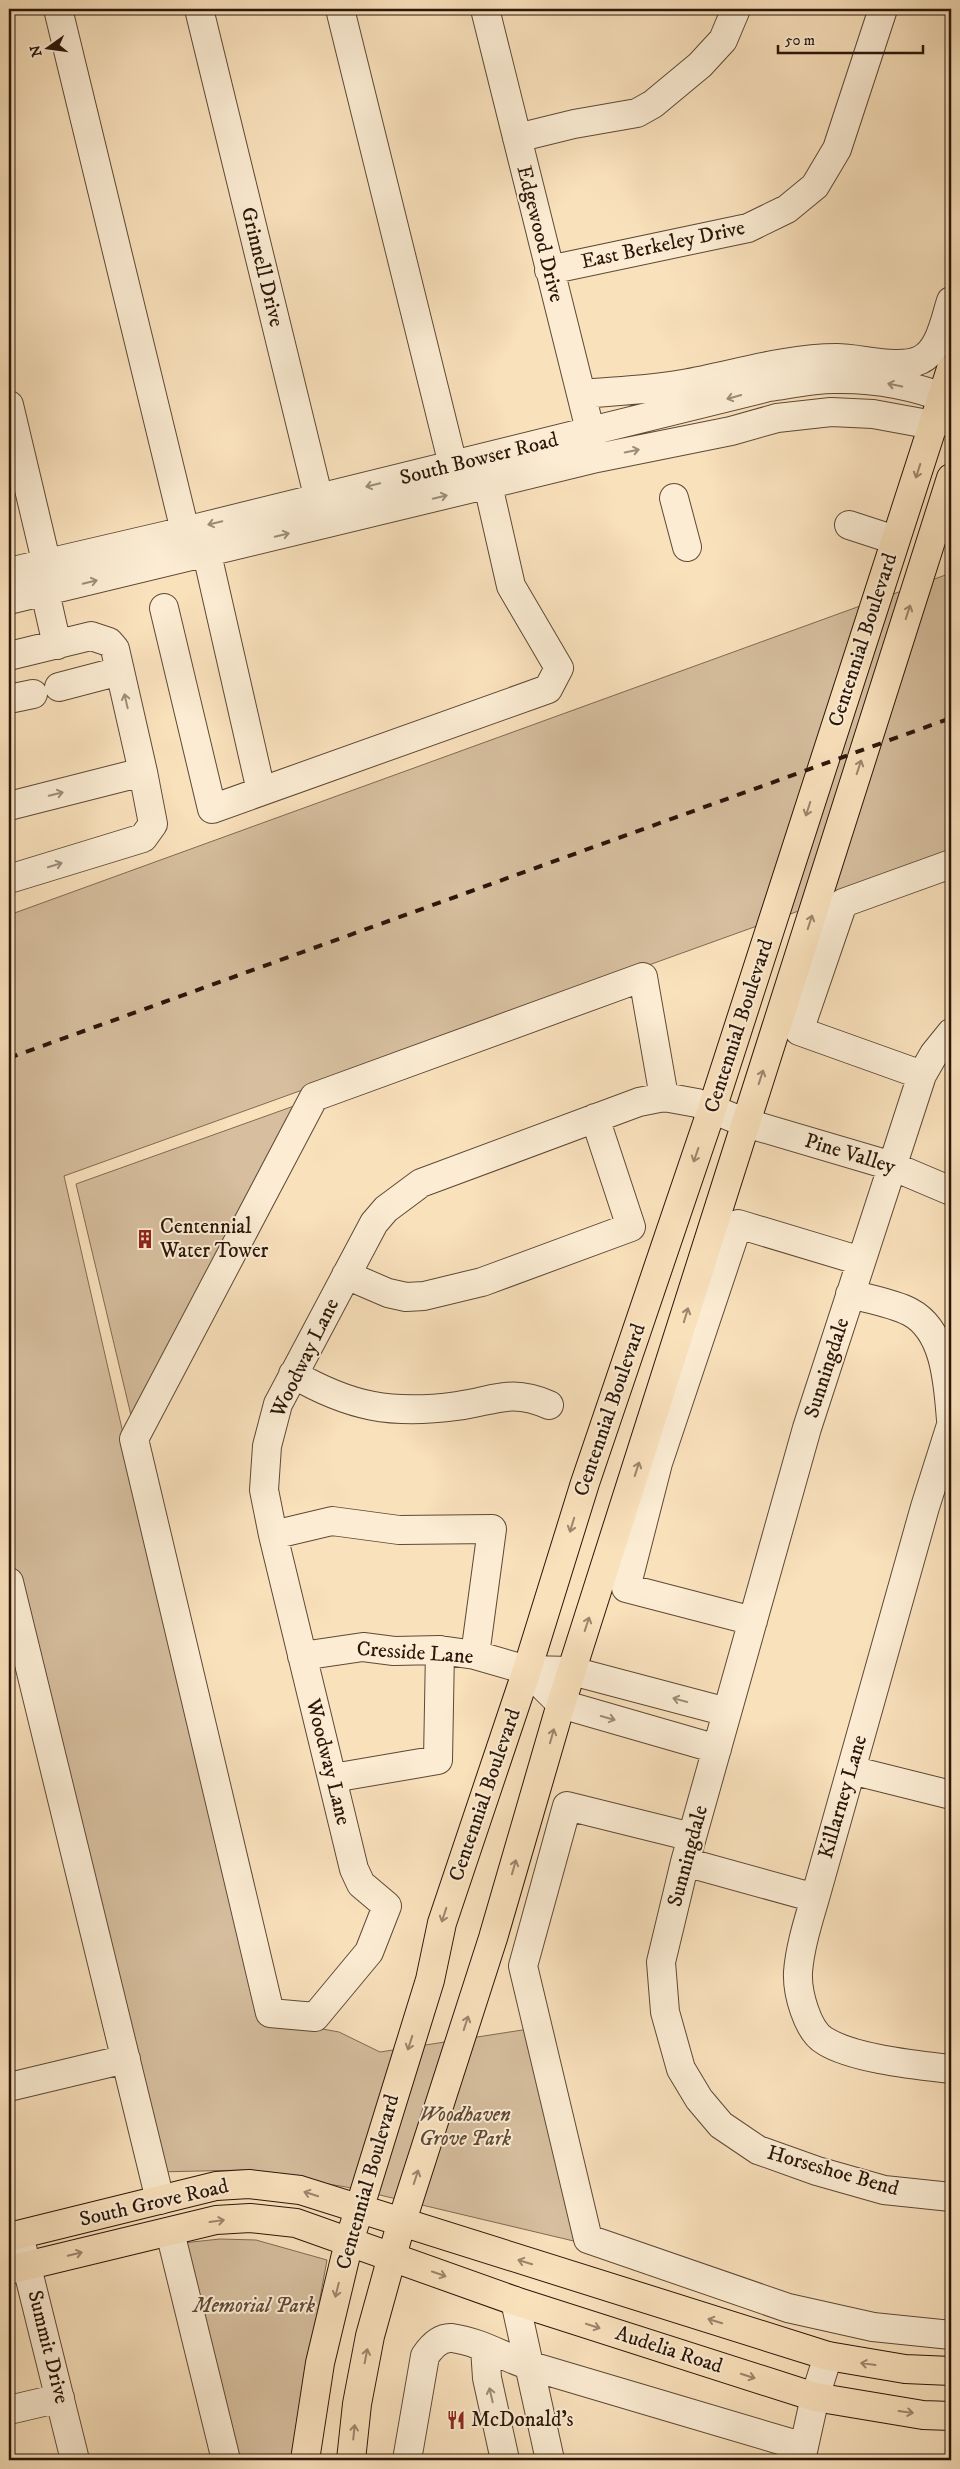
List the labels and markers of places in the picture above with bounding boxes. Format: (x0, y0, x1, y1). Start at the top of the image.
place label: Centennial Water Tower (159, 1214, 269, 1264)
building icon: Centennial Water Tower (134, 1228, 156, 1250)
place label: McDonald's (471, 2407, 574, 2433)
restaurant icon: McDonald's (445, 2409, 467, 2431)

